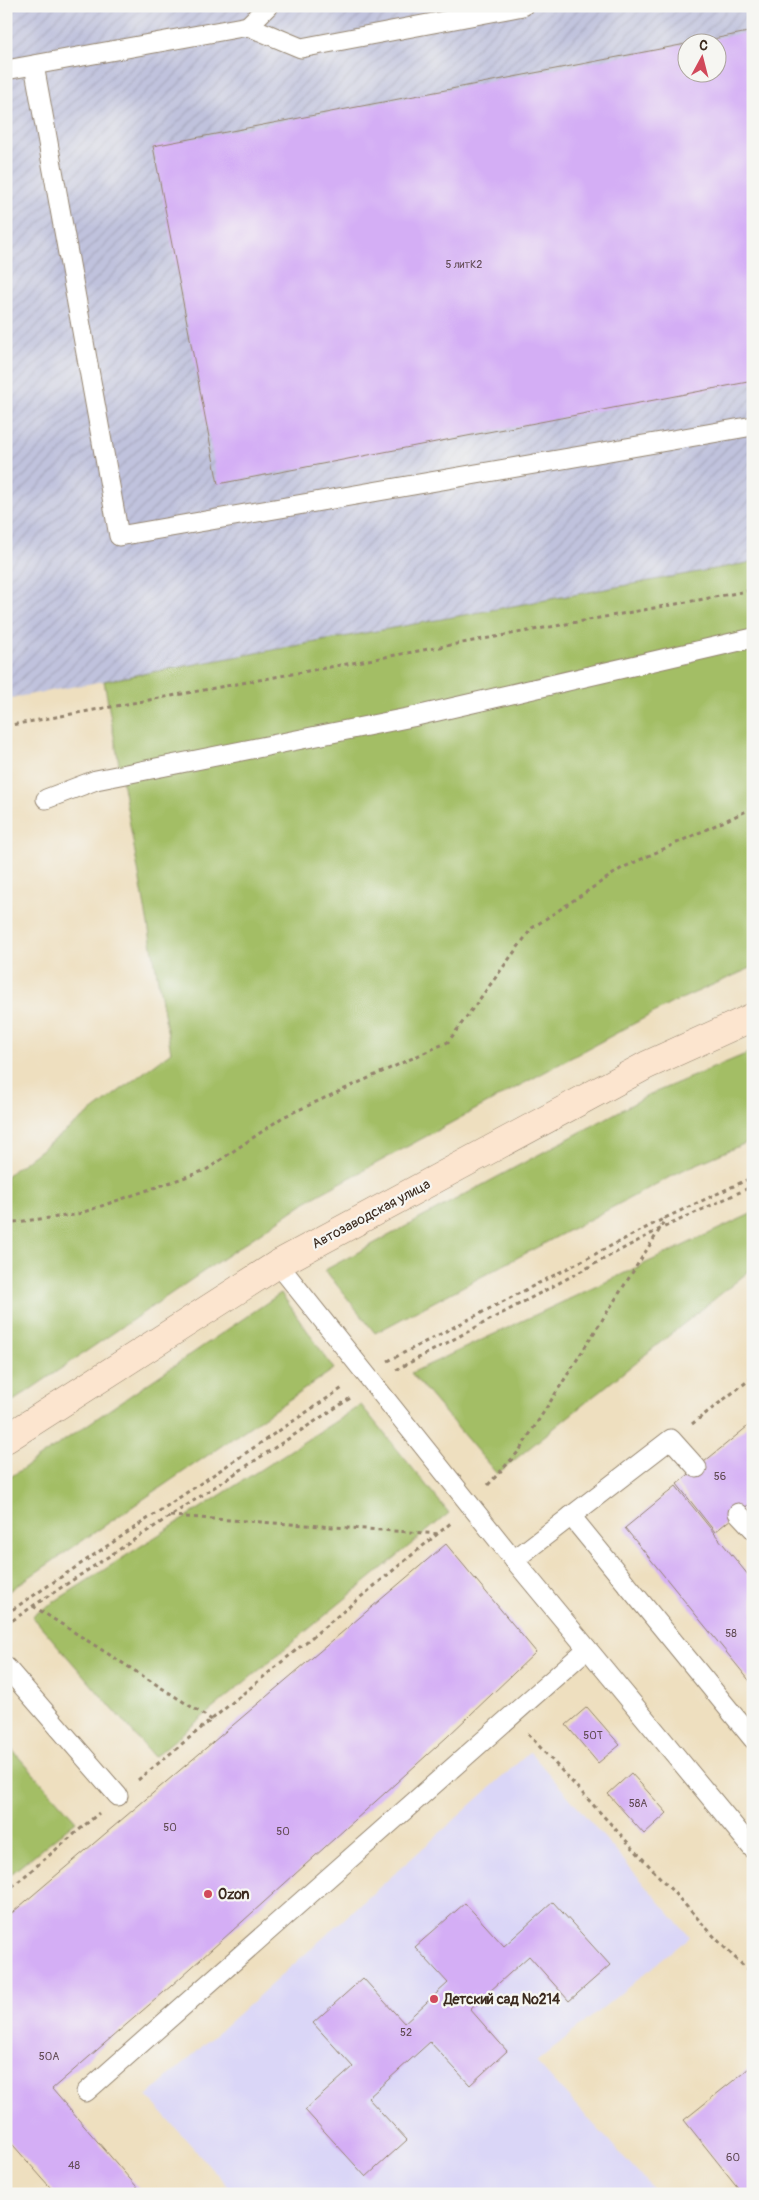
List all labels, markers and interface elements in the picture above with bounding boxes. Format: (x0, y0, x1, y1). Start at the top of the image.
north arrow (676, 32, 726, 82)
text: С (698, 37, 709, 55)
house number: 5 литК2 (445, 258, 483, 271)
street label: Автозаводская улица (309, 1176, 433, 1252)
house number: 56 (714, 1470, 726, 1483)
house number: 58 (725, 1627, 737, 1640)
house number: 50Т (583, 1729, 603, 1742)
house number: 58А (629, 1797, 647, 1810)
house number: 50 (163, 1821, 177, 1834)
house number: 50 (276, 1825, 290, 1838)
place label: Ozon (218, 1886, 250, 1903)
marker: Ozon (202, 1888, 214, 1900)
place label: Детский сад №214 (443, 1991, 561, 2008)
marker: Детский сад №214 (428, 1993, 440, 2005)
house number: 52 (400, 2026, 412, 2039)
house number: 50А (39, 2050, 59, 2063)
house number: 60 (726, 2151, 740, 2164)
house number: 48 (68, 2159, 80, 2172)

